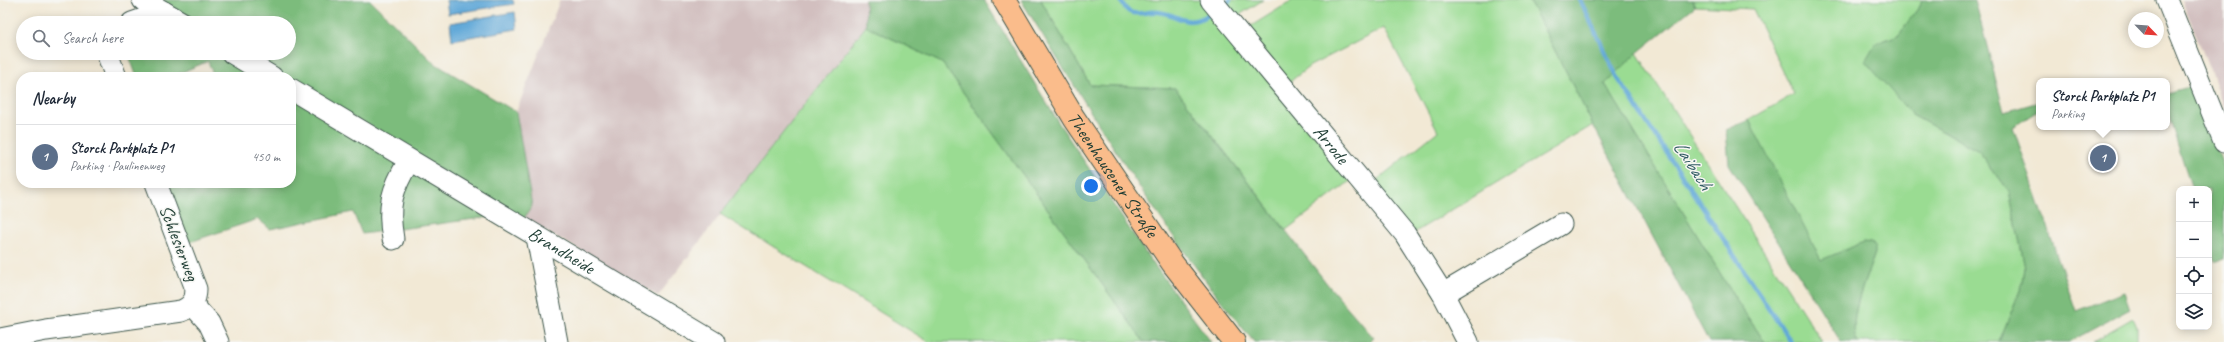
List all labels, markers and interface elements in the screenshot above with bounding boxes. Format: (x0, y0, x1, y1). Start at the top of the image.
north arrow (2128, 12, 2164, 48)
search box (16, 16, 296, 60)
icon: search (30, 27, 52, 49)
text: Search here (62, 29, 123, 48)
popup (2036, 78, 2170, 130)
text: Storck Parkplatz P1 (2051, 87, 2155, 106)
text: Nearby (32, 88, 75, 109)
text: Parking (2051, 106, 2085, 122)
street label: Theenhausener Straße (1062, 108, 1165, 244)
street label: Arrode (1308, 120, 1355, 170)
water label: Laibach (1668, 136, 1719, 196)
text: Storck Parkplatz P1 (70, 139, 174, 158)
pin: 1 (2090, 143, 2116, 173)
text: 1 (42, 149, 48, 165)
text: 450 m (252, 149, 280, 165)
text: Parking · Paulinenweg (70, 158, 164, 174)
your location (1081, 176, 1101, 196)
map controls (2176, 186, 2212, 330)
button: + (2176, 186, 2212, 222)
street label: Schlesierweg (154, 202, 205, 286)
street label: Brandheide (524, 222, 600, 281)
button: − (2176, 222, 2212, 258)
button: locate (2176, 258, 2212, 294)
button: layers (2176, 294, 2212, 330)

